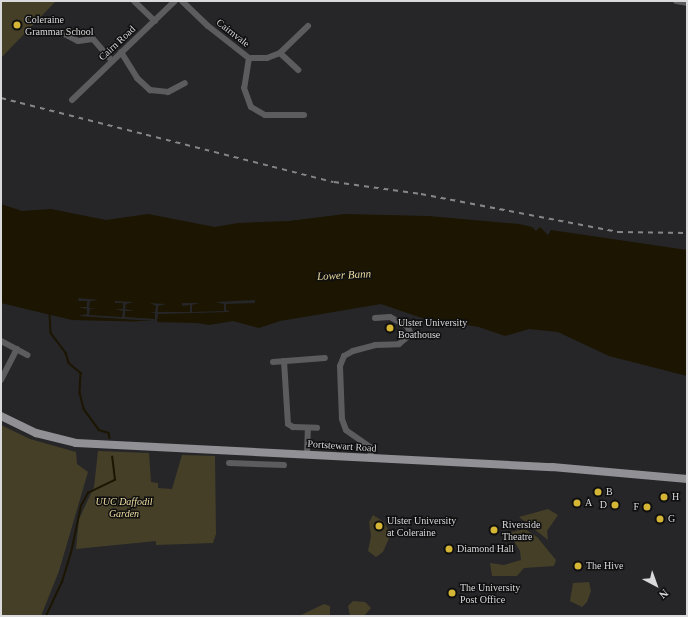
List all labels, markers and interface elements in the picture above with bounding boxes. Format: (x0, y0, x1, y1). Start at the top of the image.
place label: Coleraine Grammar School (25, 13, 94, 36)
street label: Cairnvale (214, 16, 252, 50)
marker: Coleraine Grammar School (12, 20, 22, 30)
street label: Cairn Road (96, 23, 138, 63)
water label: Lower Bann (317, 267, 371, 283)
place label: Ulster University Boathouse (398, 316, 467, 340)
marker: Ulster University Boathouse (385, 323, 395, 333)
street label: Portstewart Road (307, 438, 377, 454)
place label: B (606, 486, 613, 498)
marker: B (593, 487, 603, 497)
place label: H (672, 491, 679, 503)
marker: H (659, 492, 669, 502)
park label: UUC Daffodil Garden (96, 495, 152, 518)
place label: A (585, 497, 592, 509)
marker: A (572, 498, 582, 508)
place label: D (600, 499, 607, 511)
marker: D (610, 500, 620, 510)
place label: F (633, 501, 639, 513)
marker: F (642, 502, 652, 512)
place label: G (668, 513, 675, 525)
place label: Ulster University at Coleraine (387, 514, 456, 538)
marker: G (655, 514, 665, 524)
place label: Riverside Theatre (502, 518, 540, 542)
marker: Ulster University at Coleraine (374, 521, 384, 531)
marker: Riverside Theatre (489, 525, 499, 535)
place label: Diamond Hall (457, 543, 514, 555)
marker: Diamond Hall (444, 544, 454, 554)
place label: The Hive (586, 560, 623, 572)
marker: The Hive (573, 561, 583, 571)
north arrow (636, 565, 676, 605)
place label: The University Post Office (460, 581, 520, 604)
text: N (657, 587, 671, 601)
marker: The University Post Office (447, 588, 457, 598)

